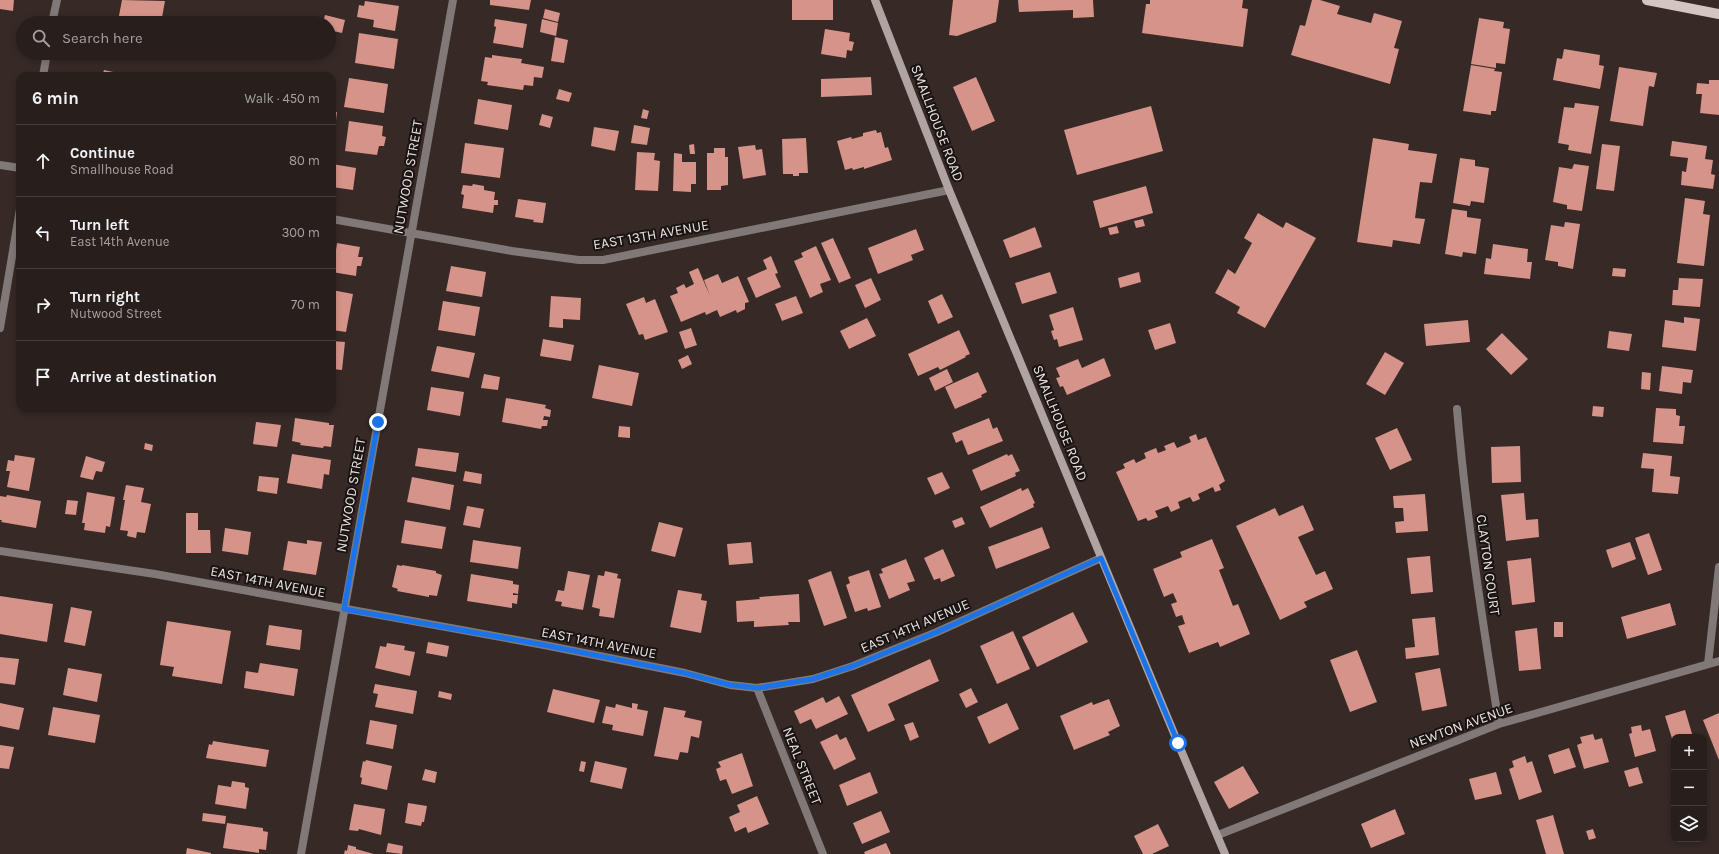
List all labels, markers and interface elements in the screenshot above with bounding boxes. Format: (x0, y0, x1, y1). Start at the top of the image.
search box (16, 16, 336, 60)
icon: search (30, 27, 52, 49)
text: Search here (62, 29, 143, 47)
street label: SMALLHOUSE ROAD (907, 62, 967, 184)
text: 6 min (32, 88, 79, 108)
text: Walk · 450 m (245, 91, 320, 106)
street label: NUTWOOD STREET (390, 119, 426, 235)
text: Continue (70, 144, 135, 162)
icon: ahead (32, 150, 54, 172)
text: 80 m (289, 153, 320, 168)
text: Smallhouse Road (70, 162, 174, 177)
text: Turn left (70, 216, 129, 234)
street label: EAST 13TH AVENUE (592, 216, 710, 254)
icon: left (32, 222, 54, 244)
text: 300 m (282, 225, 320, 240)
text: East 14th Avenue (70, 234, 169, 249)
text: Turn right (70, 288, 140, 306)
icon: right (32, 294, 54, 316)
text: 70 m (291, 297, 320, 312)
text: Nutwood Street (70, 306, 162, 321)
street label: SMALLHOUSE ROAD (1029, 363, 1091, 483)
icon: arrive (32, 366, 54, 388)
text: Arrive at destination (70, 368, 217, 386)
route end (369, 413, 387, 431)
street label: NUTWOOD STREET (333, 437, 369, 553)
street label: CLAYTON COURT (1473, 513, 1503, 617)
street label: EAST 14TH AVENUE (209, 563, 327, 601)
street label: EAST 14TH AVENUE (858, 595, 972, 657)
street label: EAST 14TH AVENUE (540, 624, 658, 662)
street label: NEWTON AVENUE (1407, 699, 1515, 753)
street label: NEAL STREET (779, 725, 825, 807)
route start (1169, 734, 1187, 752)
map controls (1671, 734, 1707, 842)
button: + (1671, 734, 1707, 770)
button: − (1671, 770, 1707, 806)
button: layers (1671, 806, 1707, 842)

